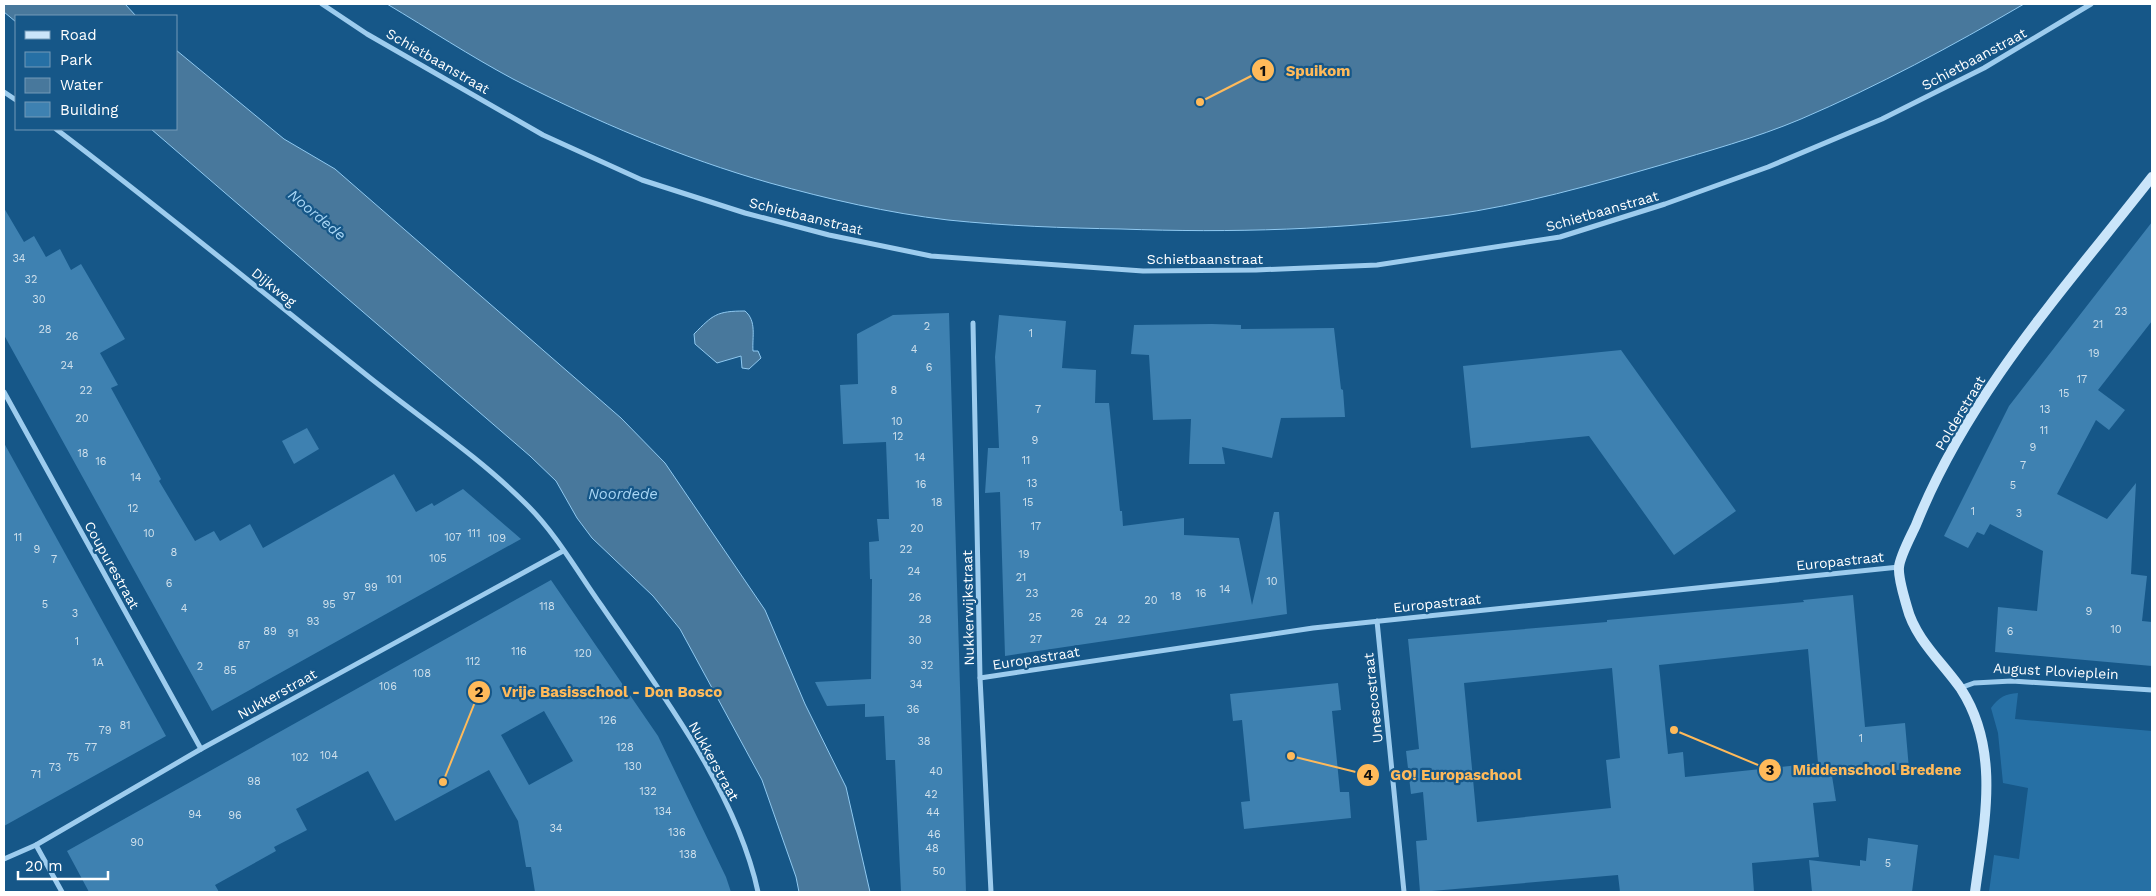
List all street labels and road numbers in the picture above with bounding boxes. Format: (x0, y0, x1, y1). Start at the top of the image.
street label: Schietbaanstraat (384, 25, 493, 97)
street label: Schietbaanstraat (1919, 25, 2029, 93)
street label: Schietbaanstraat (1544, 187, 1660, 235)
street label: Schietbaanstraat (748, 194, 865, 238)
street label: Schietbaanstraat (1147, 251, 1263, 267)
street label: Dijkweg (249, 264, 300, 310)
street label: Polderstraat (1932, 373, 1988, 453)
street label: Coupurestraat (81, 518, 143, 612)
street label: Europastraat (1795, 548, 1885, 574)
street label: Nukkerwijkstraat (959, 550, 977, 666)
street label: Europastraat (1392, 590, 1482, 616)
street label: Europastraat (991, 643, 1081, 673)
street label: Unescostraat (1360, 652, 1386, 744)
street label: August Plovieplein (1993, 660, 2119, 682)
street label: Nukkerstraat (235, 666, 320, 722)
street label: Nukkerstraat (686, 719, 742, 804)

